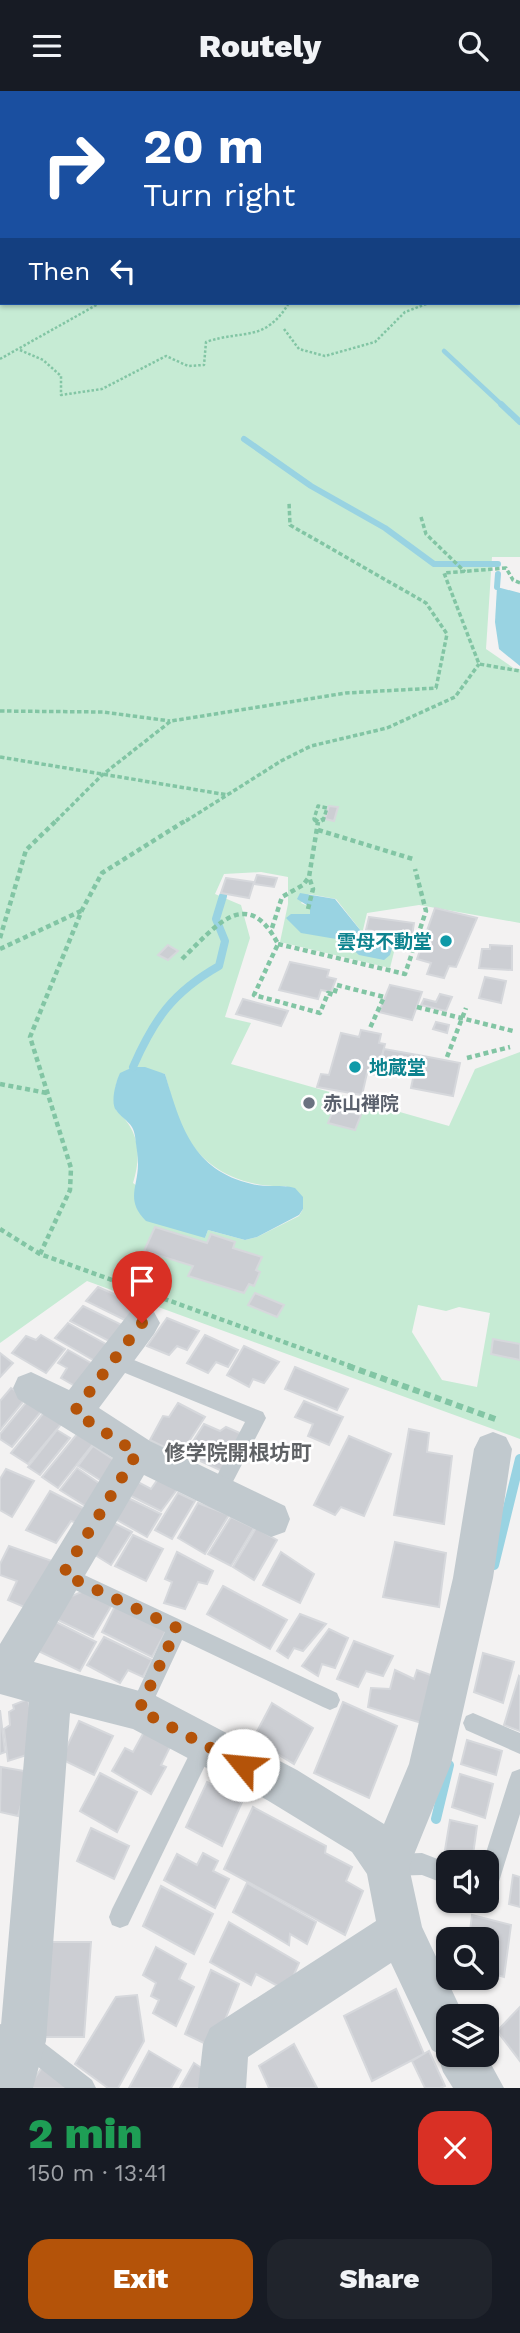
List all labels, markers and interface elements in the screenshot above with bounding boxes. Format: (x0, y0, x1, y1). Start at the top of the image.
icon: menu (28, 27, 66, 65)
text: Routely (199, 27, 321, 65)
icon: search (454, 27, 492, 65)
text: 20 m (143, 117, 264, 175)
icon: right (28, 119, 119, 210)
text: Turn right (143, 176, 295, 214)
icon: left (104, 252, 142, 290)
text: Then (28, 256, 90, 286)
place label: 雲母不動堂 (337, 930, 432, 953)
marker: 雲母不動堂 (438, 933, 454, 949)
place label: 地蔵堂 (369, 1056, 426, 1079)
marker: 地蔵堂 (347, 1059, 363, 1075)
place label: 赤山禅院 (323, 1092, 399, 1115)
marker: 赤山禅院 (301, 1095, 317, 1111)
pin (112, 1251, 172, 1323)
icon: arrive (123, 1262, 161, 1300)
district label: 修学院開根坊町 (165, 1440, 312, 1465)
position arrow (206, 1728, 280, 1802)
map controls (436, 1850, 499, 2067)
button: sound (436, 1850, 499, 1913)
button: search (436, 1927, 499, 1990)
button: layers (436, 2004, 499, 2067)
text: 2 min (28, 2109, 142, 2158)
button: close (418, 2111, 492, 2185)
text: 150 m · 13:41 (28, 2160, 167, 2187)
button: Exit (28, 2239, 253, 2319)
button: Share (267, 2239, 492, 2319)

